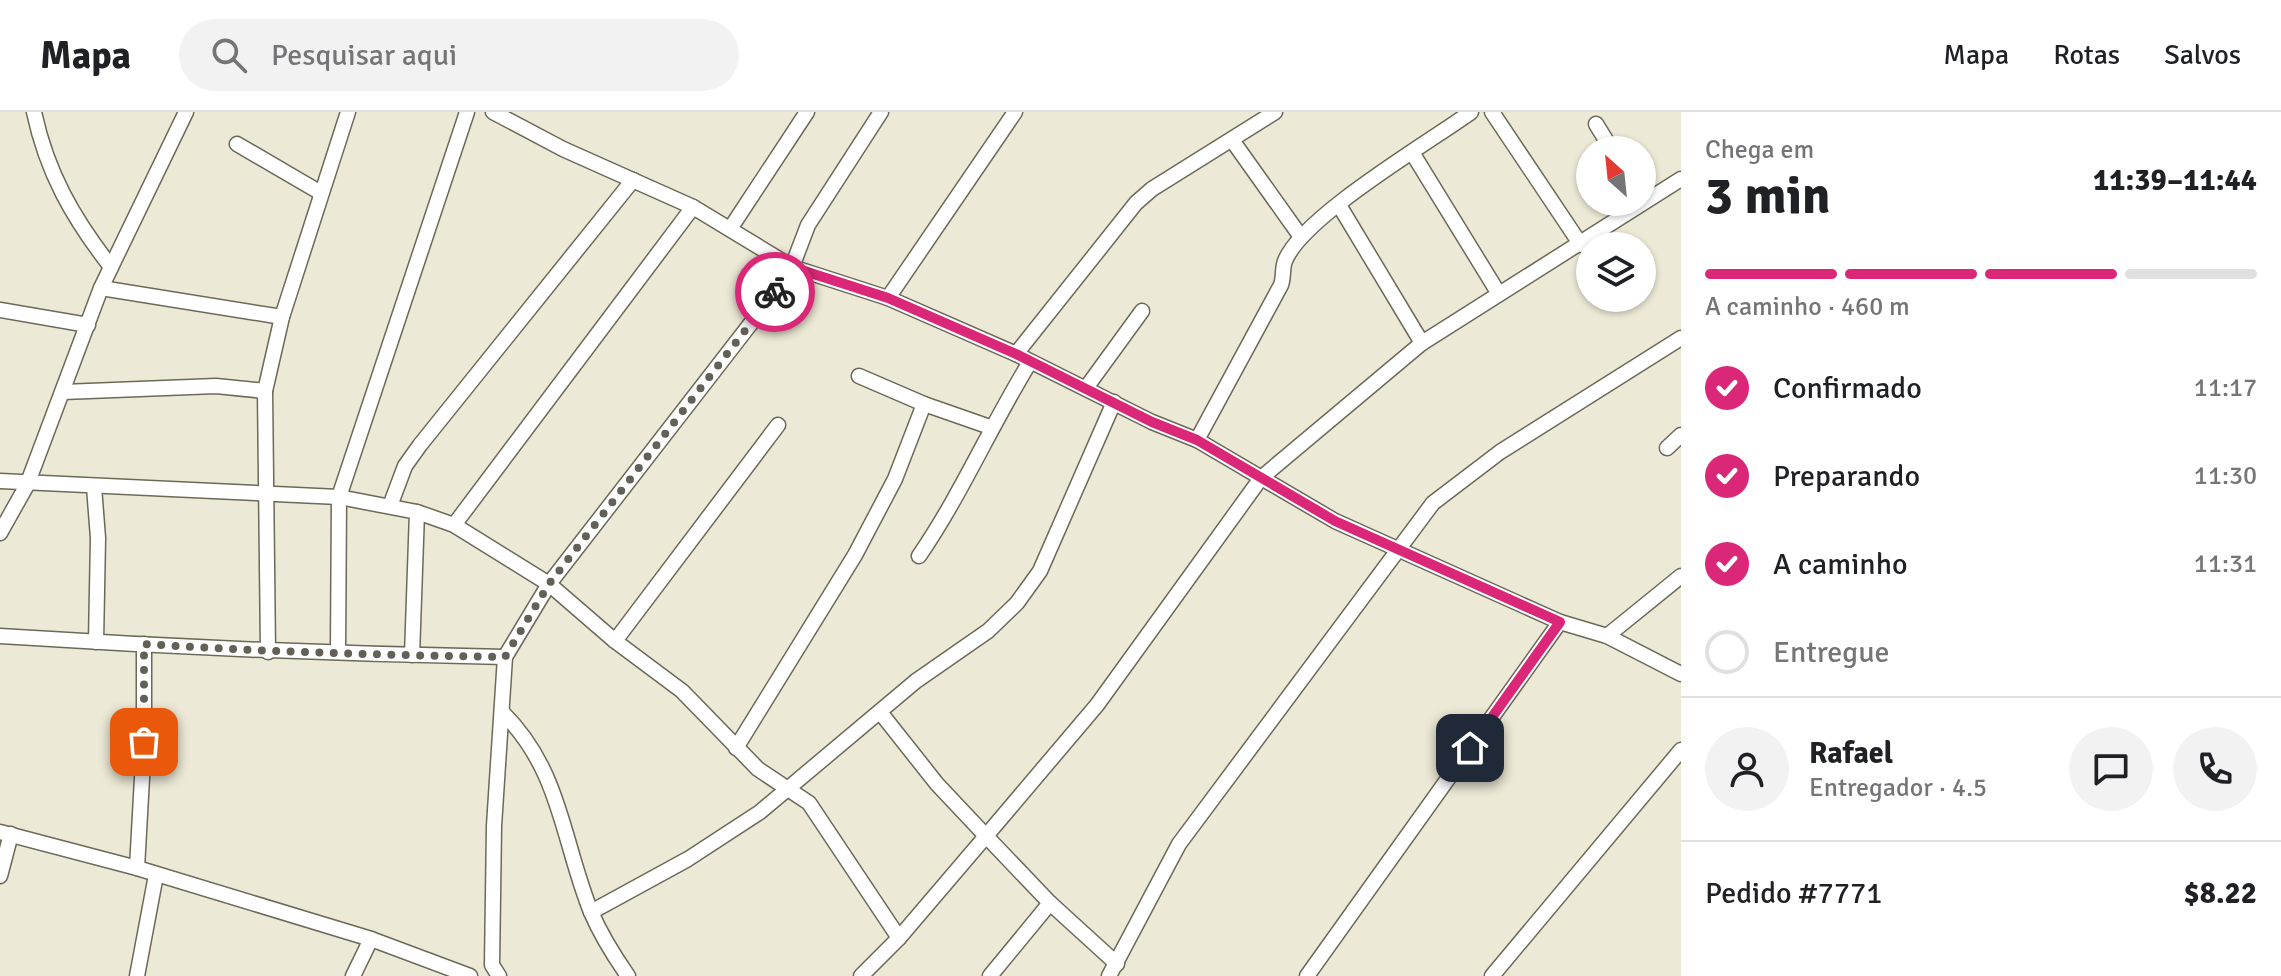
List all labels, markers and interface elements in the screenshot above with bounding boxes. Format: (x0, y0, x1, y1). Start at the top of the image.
search box (179, 19, 739, 91)
text: Mapa (40, 32, 131, 79)
icon: search (207, 33, 251, 77)
text: Pesquisar aqui (271, 37, 457, 74)
text: Mapa (1943, 38, 2009, 72)
text: Rotas (2053, 38, 2120, 72)
text: Salvos (2164, 38, 2241, 72)
text: Chega em (1705, 134, 1814, 166)
north arrow (1576, 136, 1656, 216)
map controls (1576, 136, 1656, 312)
text: 11:39–11:44 (2093, 162, 2257, 199)
text: 3 min (1705, 164, 1831, 228)
button: layers (1576, 232, 1656, 312)
courier (735, 252, 815, 332)
icon: bike (753, 270, 797, 314)
text: A caminho · 460 m (1705, 291, 1910, 323)
icon: check (1705, 366, 1749, 410)
text: Confirmado (1773, 370, 1922, 407)
text: 11:17 (2194, 372, 2257, 404)
icon: check (1705, 454, 1749, 498)
text: Preparando (1773, 458, 1920, 495)
text: 11:30 (2194, 460, 2257, 492)
icon: check (1705, 542, 1749, 586)
text: A caminho (1773, 546, 1908, 583)
text: 11:31 (2194, 548, 2257, 580)
text: Entregue (1773, 634, 1890, 671)
pin (110, 708, 178, 776)
pin (1436, 714, 1504, 782)
icon: bag (122, 720, 166, 764)
icon: home (1448, 726, 1492, 770)
button: person (1705, 727, 1789, 811)
button: chat (2069, 727, 2153, 811)
button: phone (2173, 727, 2257, 811)
text: Rafael (1809, 735, 1893, 772)
text: Entregador · 4.5 (1809, 772, 1987, 804)
text: Pedido #7771 (1705, 875, 1882, 912)
text: $8.22 (2184, 875, 2257, 912)

